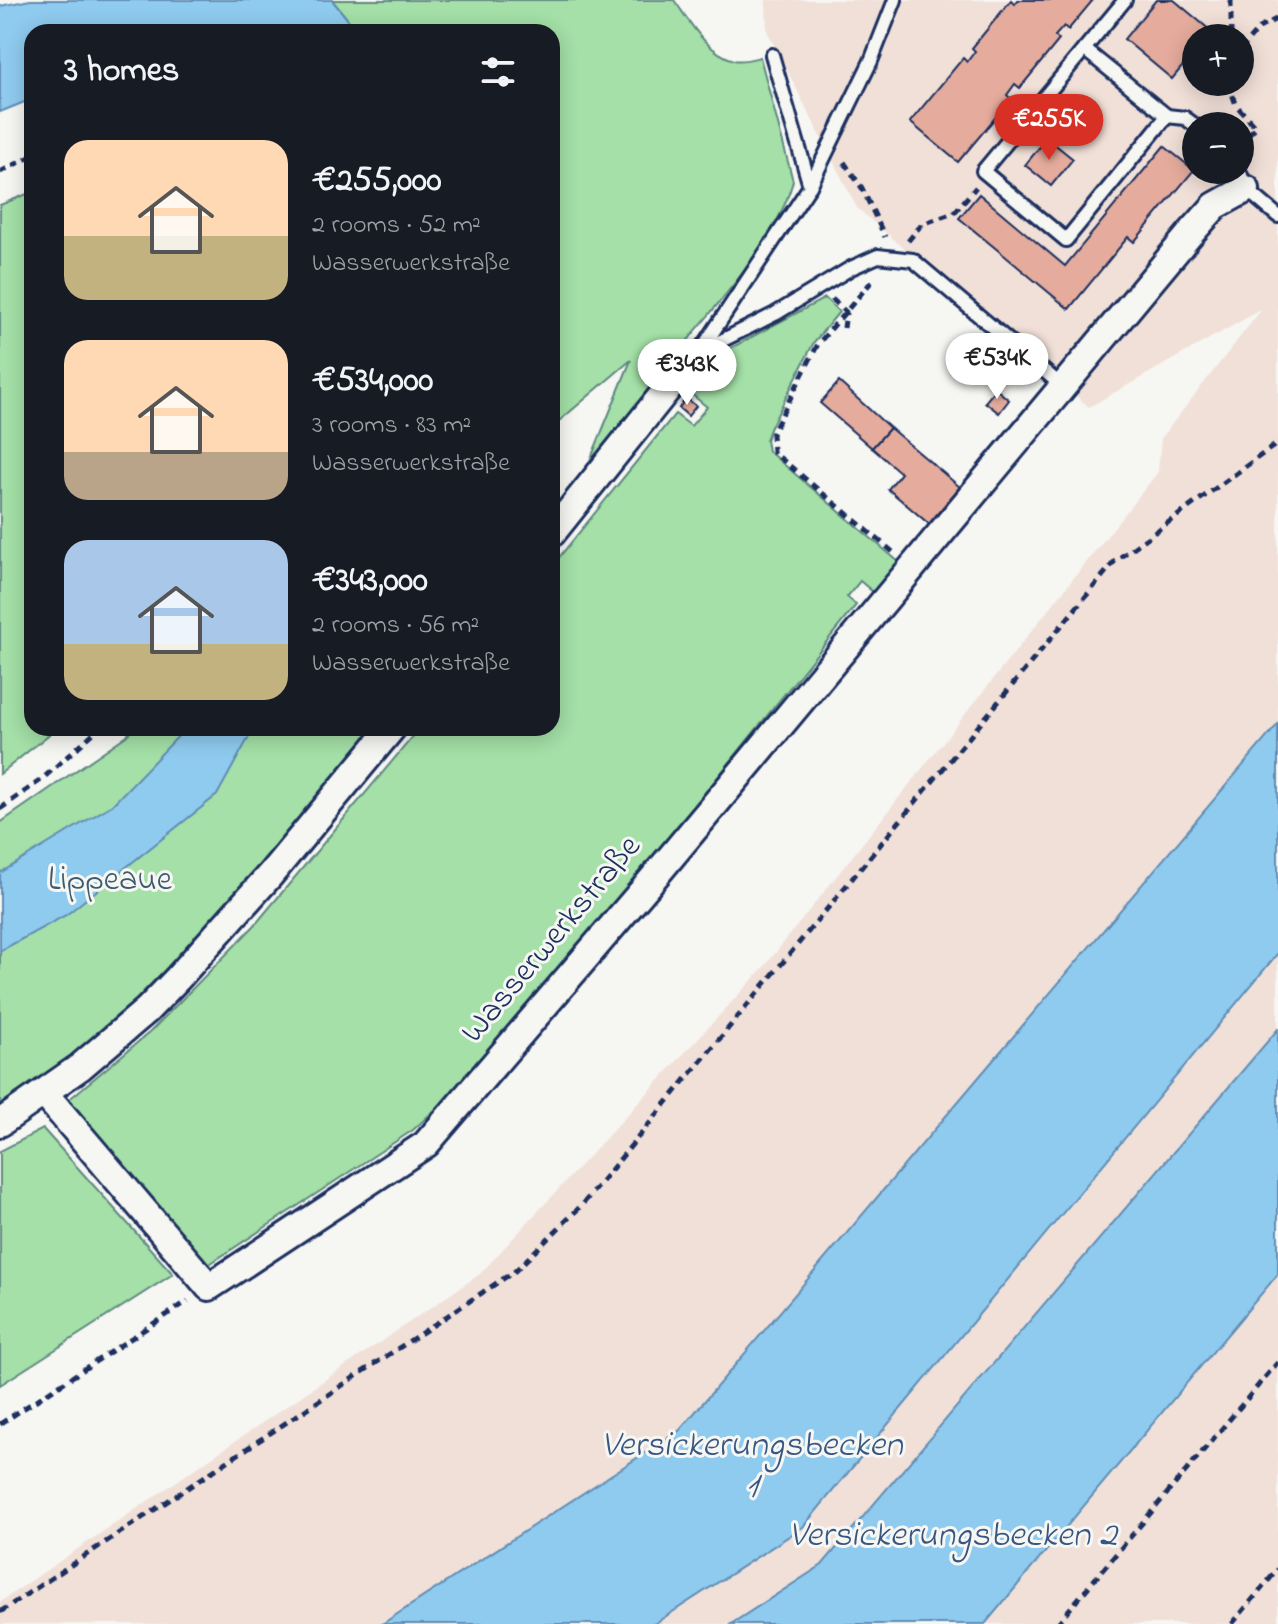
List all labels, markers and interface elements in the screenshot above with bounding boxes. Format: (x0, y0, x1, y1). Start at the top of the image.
map controls (1182, 24, 1254, 184)
button: + (1182, 24, 1254, 96)
text: 3 homes (64, 47, 179, 97)
icon: filters (476, 50, 520, 94)
pin: €255K (993, 94, 1105, 162)
text: €255K (1012, 101, 1086, 139)
button: − (1182, 112, 1254, 184)
text: €255,000 (312, 157, 441, 207)
icon: home (128, 172, 224, 268)
text: 2 rooms · 52 m² (312, 207, 481, 245)
text: Wasserwerkstraße (312, 245, 510, 283)
pin: €534K (941, 333, 1053, 401)
pin: €343K (631, 339, 743, 407)
text: €534K (963, 340, 1031, 378)
text: €343K (656, 346, 718, 384)
text: €534,000 (312, 357, 433, 407)
icon: home (128, 372, 224, 468)
text: 3 rooms · 83 m² (312, 407, 471, 445)
text: Wasserwerkstraße (312, 445, 510, 483)
text: €343,000 (312, 557, 428, 607)
icon: home (128, 572, 224, 668)
text: 2 rooms · 56 m² (312, 607, 479, 645)
text: Wasserwerkstraße (312, 645, 510, 683)
street label: Wasserwerkstraße (450, 824, 655, 1055)
park label: Lippeaue (48, 856, 173, 906)
water label: Versickerungsbecken 1 (601, 1420, 904, 1514)
water label: Versickerungsbecken 2 (789, 1510, 1119, 1563)

